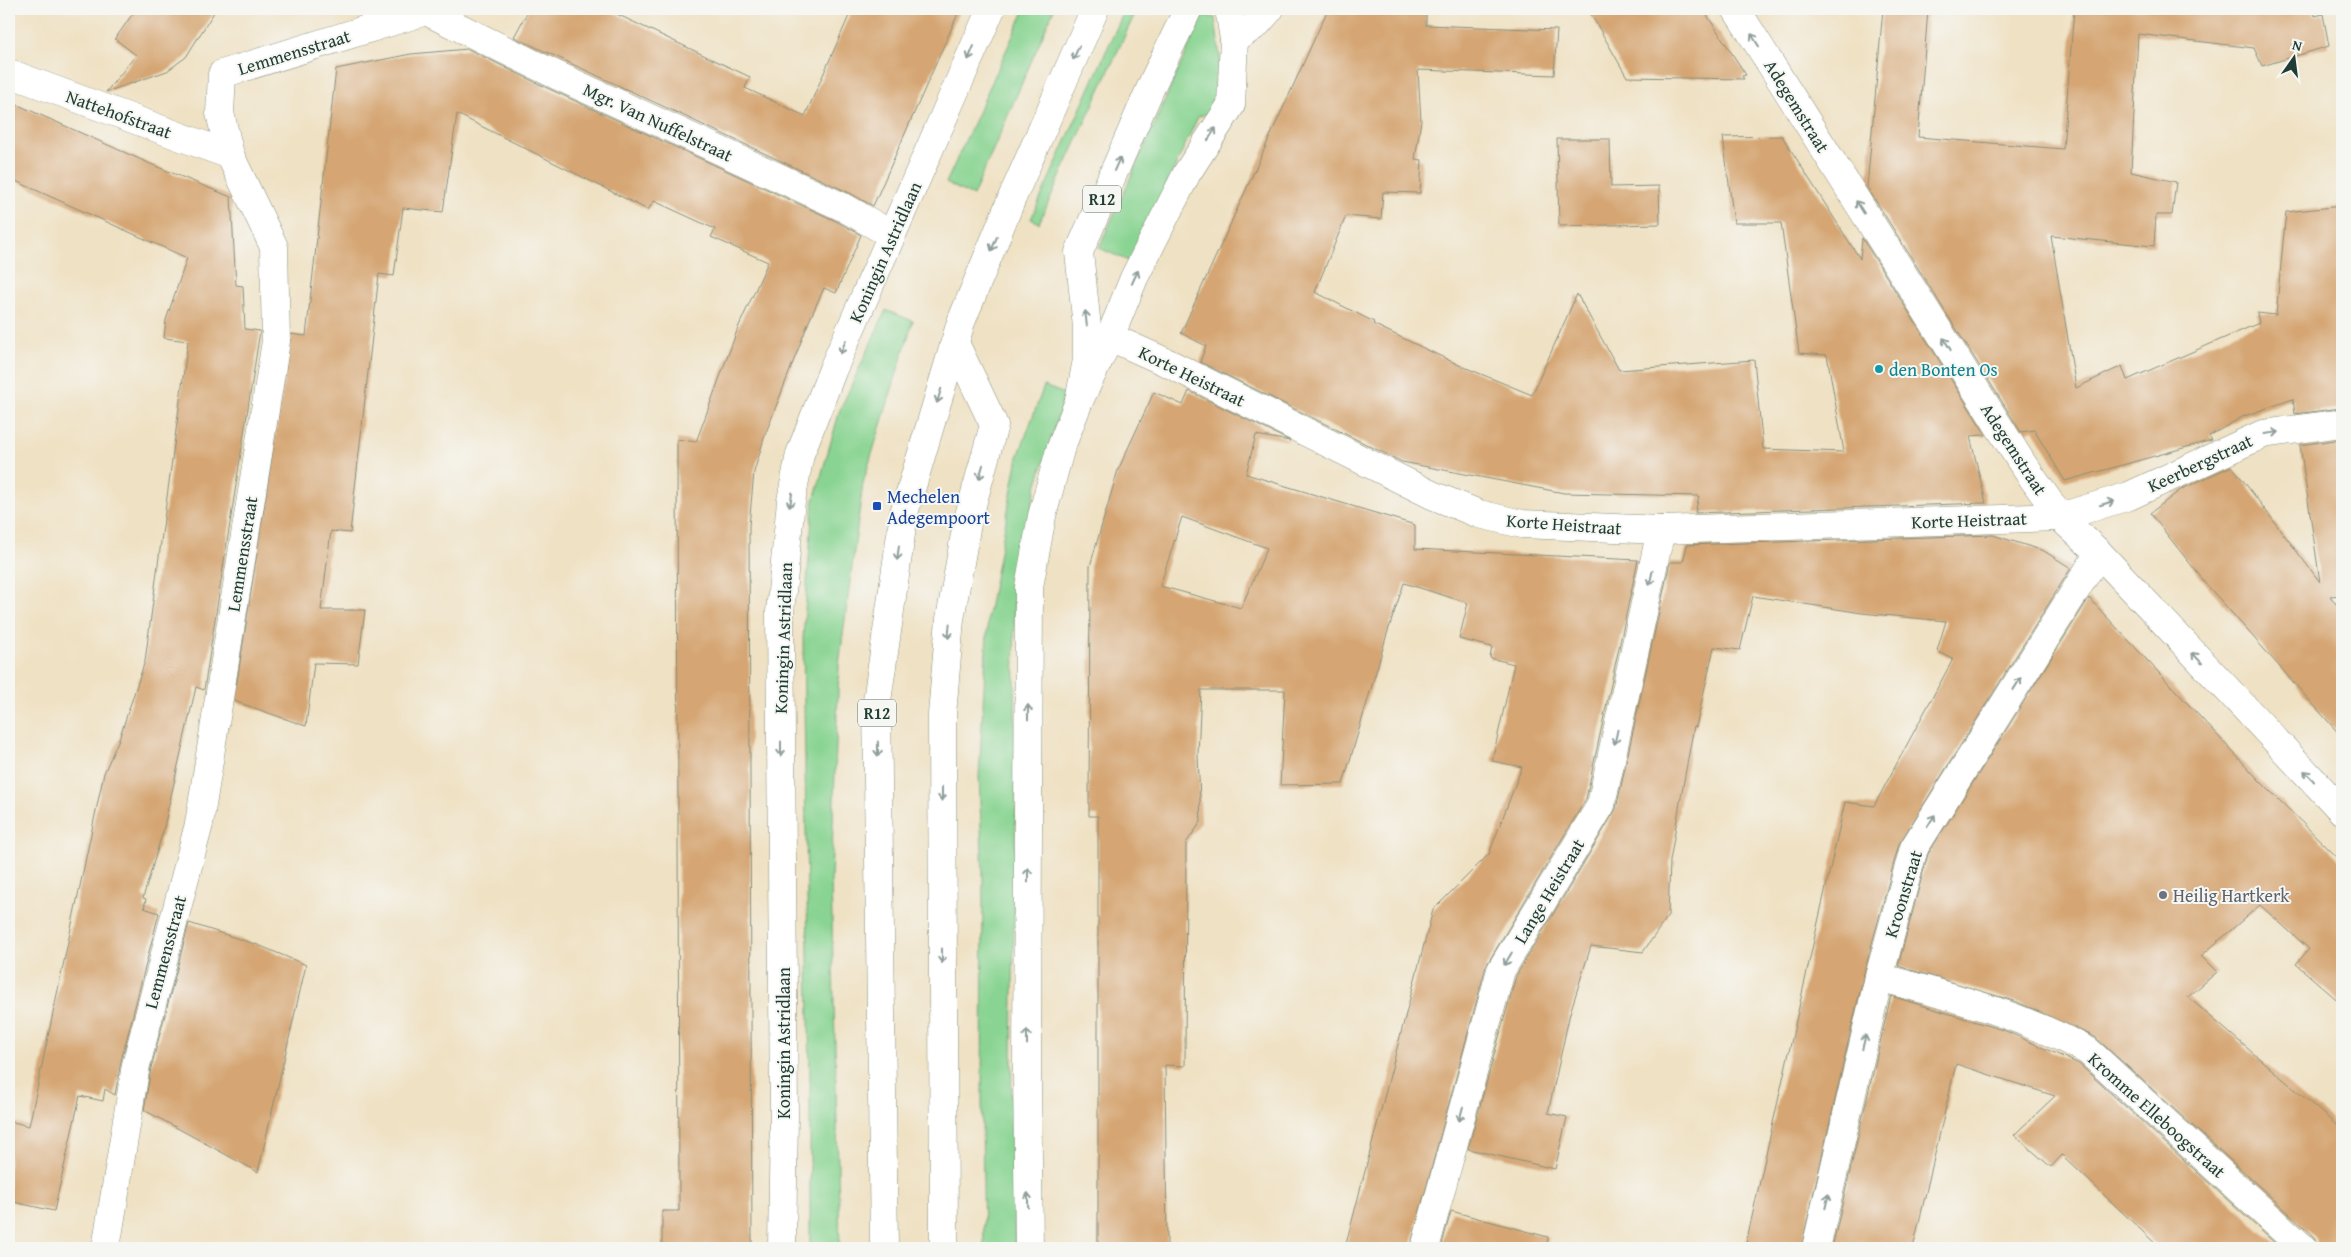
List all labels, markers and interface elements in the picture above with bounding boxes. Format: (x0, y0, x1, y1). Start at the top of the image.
street label: Lemmensstraat (234, 22, 354, 82)
north arrow (2268, 32, 2318, 82)
one-way arrow (1750, 33, 1760, 47)
text: N (2290, 35, 2305, 56)
one-way arrow (966, 45, 976, 60)
one-way arrow (1070, 45, 1080, 60)
street label: Adegemstraat (1758, 54, 1837, 158)
street label: Mgr. Van Nuffelstraat (579, 76, 738, 169)
street label: Nattehofstraat (62, 82, 176, 146)
one-way arrow (1207, 128, 1217, 142)
one-way arrow (1112, 157, 1122, 172)
street label: Koningin Astridlaan (842, 177, 928, 327)
road number: R12 (1083, 185, 1121, 212)
one-way arrow (1855, 200, 1865, 214)
one-way arrow (989, 236, 998, 251)
one-way arrow (1131, 270, 1140, 285)
one-way arrow (1081, 311, 1091, 327)
one-way arrow (1941, 338, 1951, 352)
one-way arrow (838, 339, 847, 354)
street label: Korte Heistraat (1134, 339, 1250, 414)
place label: den Bonten Os (1889, 356, 1998, 383)
marker: den Bonten Os (1873, 363, 1885, 375)
one-way arrow (933, 388, 943, 404)
street label: Adegemstraat (1974, 398, 2054, 501)
street label: Keerbergstraat (2143, 427, 2258, 499)
one-way arrow (2264, 428, 2280, 438)
one-way arrow (975, 464, 985, 480)
place label: Mechelen Adegempoort (887, 483, 991, 531)
one-way arrow (786, 492, 796, 508)
street label: Lemmensstraat (220, 494, 265, 614)
one-way arrow (2098, 497, 2114, 507)
marker: Mechelen Adegempoort (871, 500, 883, 512)
street label: Korte Heistraat (1911, 504, 2028, 536)
street label: Korte Heistraat (1505, 507, 1623, 542)
one-way arrow (893, 545, 903, 561)
street label: Koningin Astridlaan (767, 562, 799, 714)
one-way arrow (1646, 570, 1655, 586)
one-way arrow (944, 623, 953, 639)
one-way arrow (2191, 651, 2203, 664)
one-way arrow (2013, 677, 2023, 691)
road number: R12 (858, 700, 896, 726)
one-way arrow (1023, 704, 1033, 720)
one-way arrow (1611, 728, 1620, 744)
one-way arrow (776, 741, 786, 757)
one-way arrow (873, 741, 883, 757)
one-way arrow (2303, 769, 2315, 782)
one-way arrow (937, 785, 947, 801)
one-way arrow (1927, 815, 1937, 829)
street label: Lange Heistraat (1507, 833, 1591, 949)
street label: Kroonstraat (1877, 846, 1929, 941)
one-way arrow (1023, 867, 1033, 883)
place label: Heilig Hartkerk (2173, 882, 2290, 909)
marker: Heilig Hartkerk (2157, 889, 2169, 901)
street label: Lemmensstraat (137, 892, 193, 1012)
one-way arrow (937, 948, 947, 964)
one-way arrow (1502, 952, 1512, 966)
street label: Koningin Astridlaan (770, 967, 797, 1119)
one-way arrow (1022, 1029, 1032, 1046)
one-way arrow (1860, 1035, 1869, 1051)
street label: Kromme Elleboogstraat (2082, 1046, 2232, 1185)
one-way arrow (1456, 1106, 1466, 1122)
one-way arrow (1023, 1192, 1033, 1208)
one-way arrow (1823, 1193, 1832, 1209)

